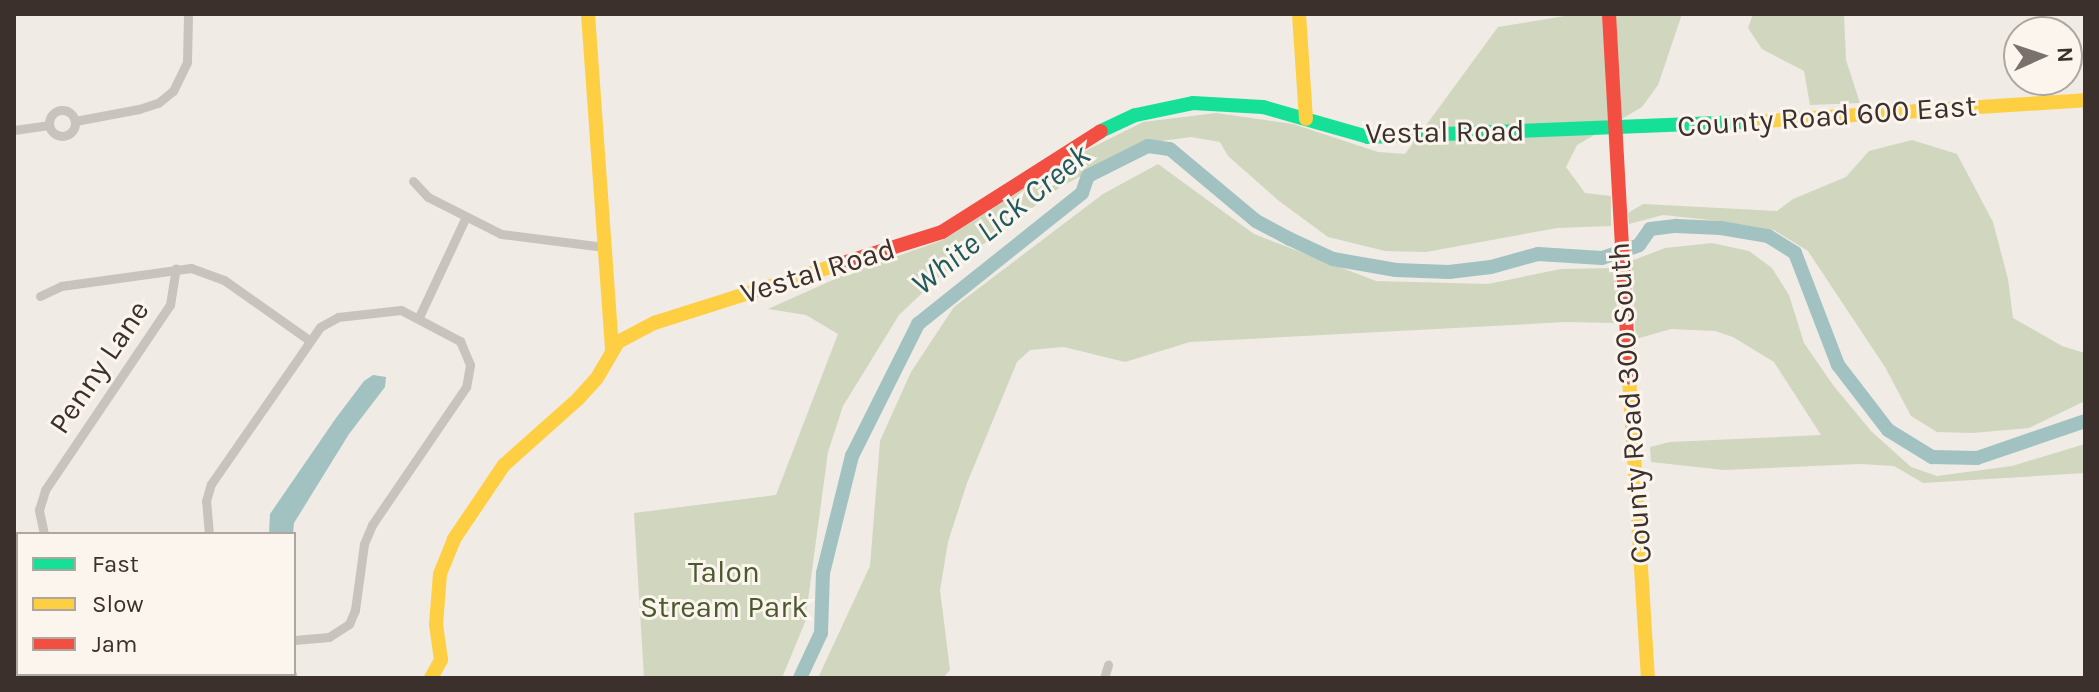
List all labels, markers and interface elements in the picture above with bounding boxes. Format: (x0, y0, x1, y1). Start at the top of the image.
north arrow (2003, 16, 2083, 96)
text: N (2052, 46, 2078, 63)
street label: County Road 600 East (1676, 88, 1978, 144)
street label: Vestal Road (1365, 113, 1525, 151)
water label: White Lick Creek (904, 136, 1098, 304)
street label: Vestal Road (736, 230, 900, 312)
street label: County Road 300 South (1601, 241, 1659, 565)
street label: Penny Lane (41, 293, 157, 441)
legend (16, 532, 296, 676)
text: Fast (92, 550, 139, 578)
park label: Talon Stream Park (640, 554, 808, 624)
text: Slow (92, 590, 144, 618)
text: Jam (92, 630, 137, 658)

